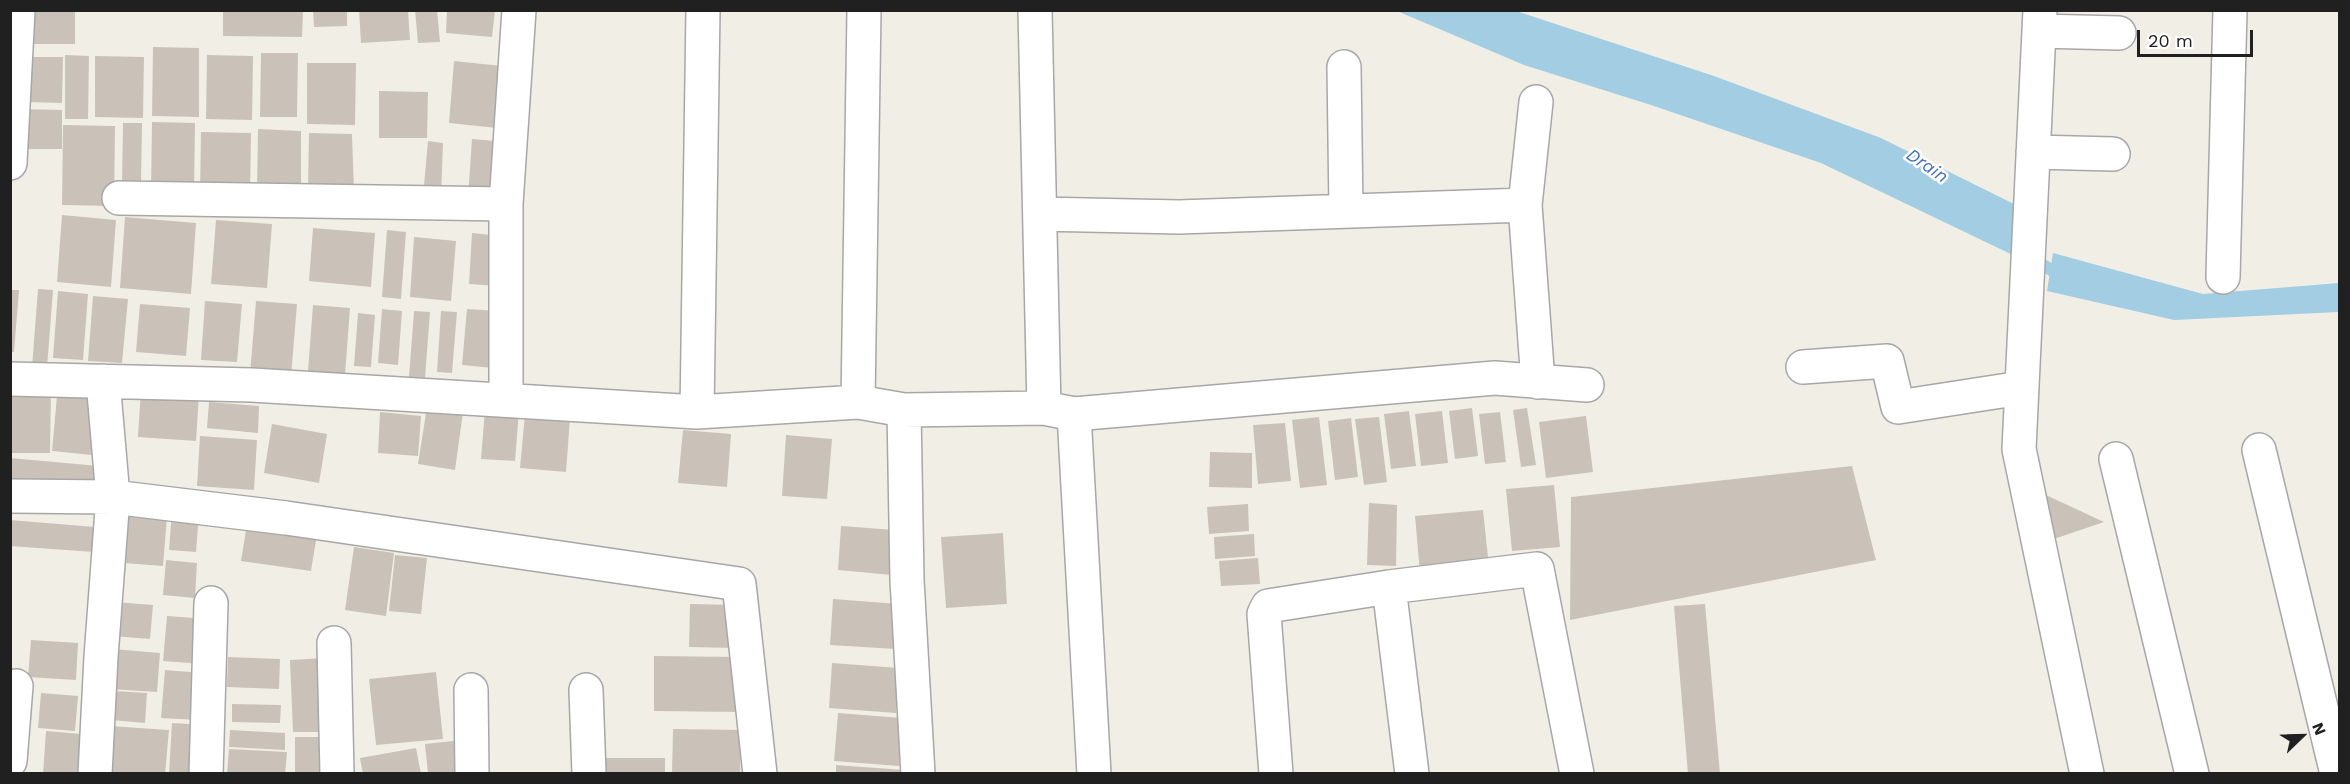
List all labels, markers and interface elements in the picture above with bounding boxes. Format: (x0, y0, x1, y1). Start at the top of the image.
scale bar (2140, 18, 2256, 56)
text: 20 m (2148, 30, 2193, 51)
water label: Drain (1902, 144, 1952, 188)
north arrow (2272, 706, 2332, 766)
text: N (2308, 720, 2330, 738)

